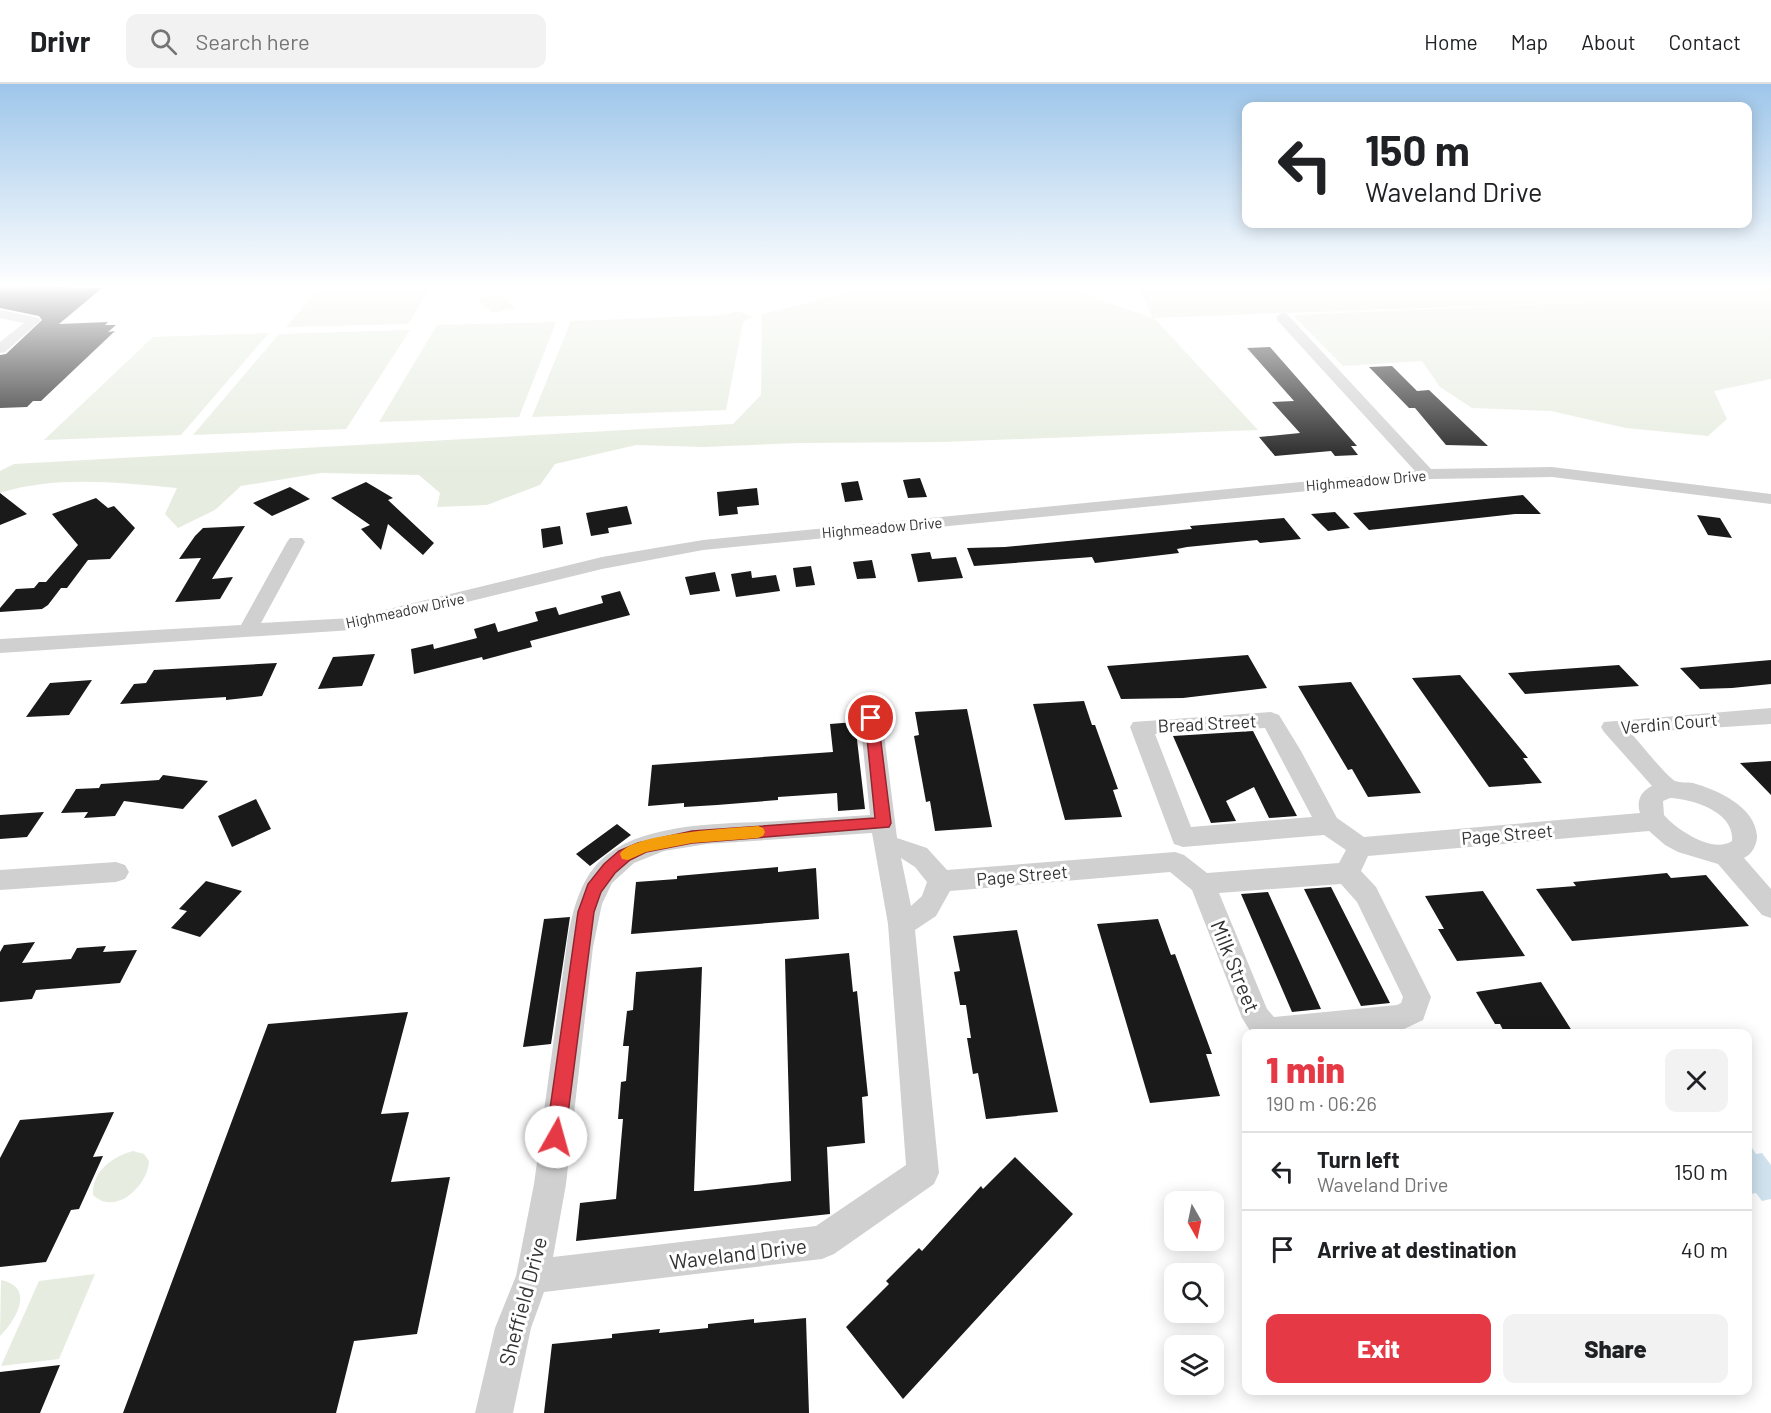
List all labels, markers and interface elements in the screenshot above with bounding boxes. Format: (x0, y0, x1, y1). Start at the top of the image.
search box (126, 14, 546, 68)
text: Drivr (30, 24, 90, 58)
icon: search (147, 25, 180, 58)
text: Search here (195, 28, 310, 54)
text: Home (1424, 29, 1478, 54)
text: Map (1511, 29, 1548, 54)
text: About (1581, 29, 1636, 54)
text: Contact (1669, 29, 1741, 54)
text: 150 m (1365, 124, 1470, 174)
icon: left (1266, 126, 1344, 204)
text: Waveland Drive (1365, 175, 1542, 207)
street label: Highmeadow Drive (1305, 466, 1427, 494)
street label: Highmeadow Drive (821, 513, 943, 541)
street label: Highmeadow Drive (344, 589, 466, 631)
pin (845, 692, 896, 743)
icon: arrive (854, 701, 887, 734)
street label: Verdin Court (1620, 708, 1718, 738)
street label: Bread Street (1157, 709, 1257, 737)
street label: Page Street (1460, 819, 1554, 849)
street label: Page Street (975, 860, 1069, 890)
street label: Milk Street (1206, 916, 1266, 1016)
text: 1 min (1266, 1047, 1345, 1090)
button: close (1665, 1049, 1728, 1112)
text: 190 m · 06:26 (1266, 1091, 1377, 1115)
position arrow (524, 1105, 588, 1169)
text: Turn left (1317, 1146, 1400, 1172)
icon: left (1266, 1155, 1299, 1188)
text: 150 m (1674, 1158, 1728, 1184)
text: Waveland Drive (1317, 1172, 1448, 1196)
north arrow (1164, 1191, 1224, 1251)
map controls (1164, 1191, 1224, 1395)
street label: Waveland Drive (668, 1232, 808, 1274)
icon: arrive (1266, 1233, 1299, 1266)
street label: Sheffield Drive (493, 1234, 551, 1368)
text: Arrive at destination (1317, 1236, 1516, 1262)
text: 40 m (1681, 1236, 1728, 1262)
button: search (1164, 1263, 1224, 1323)
button: Exit (1266, 1314, 1491, 1383)
button: Share (1503, 1314, 1728, 1383)
button: layers (1164, 1335, 1224, 1395)

